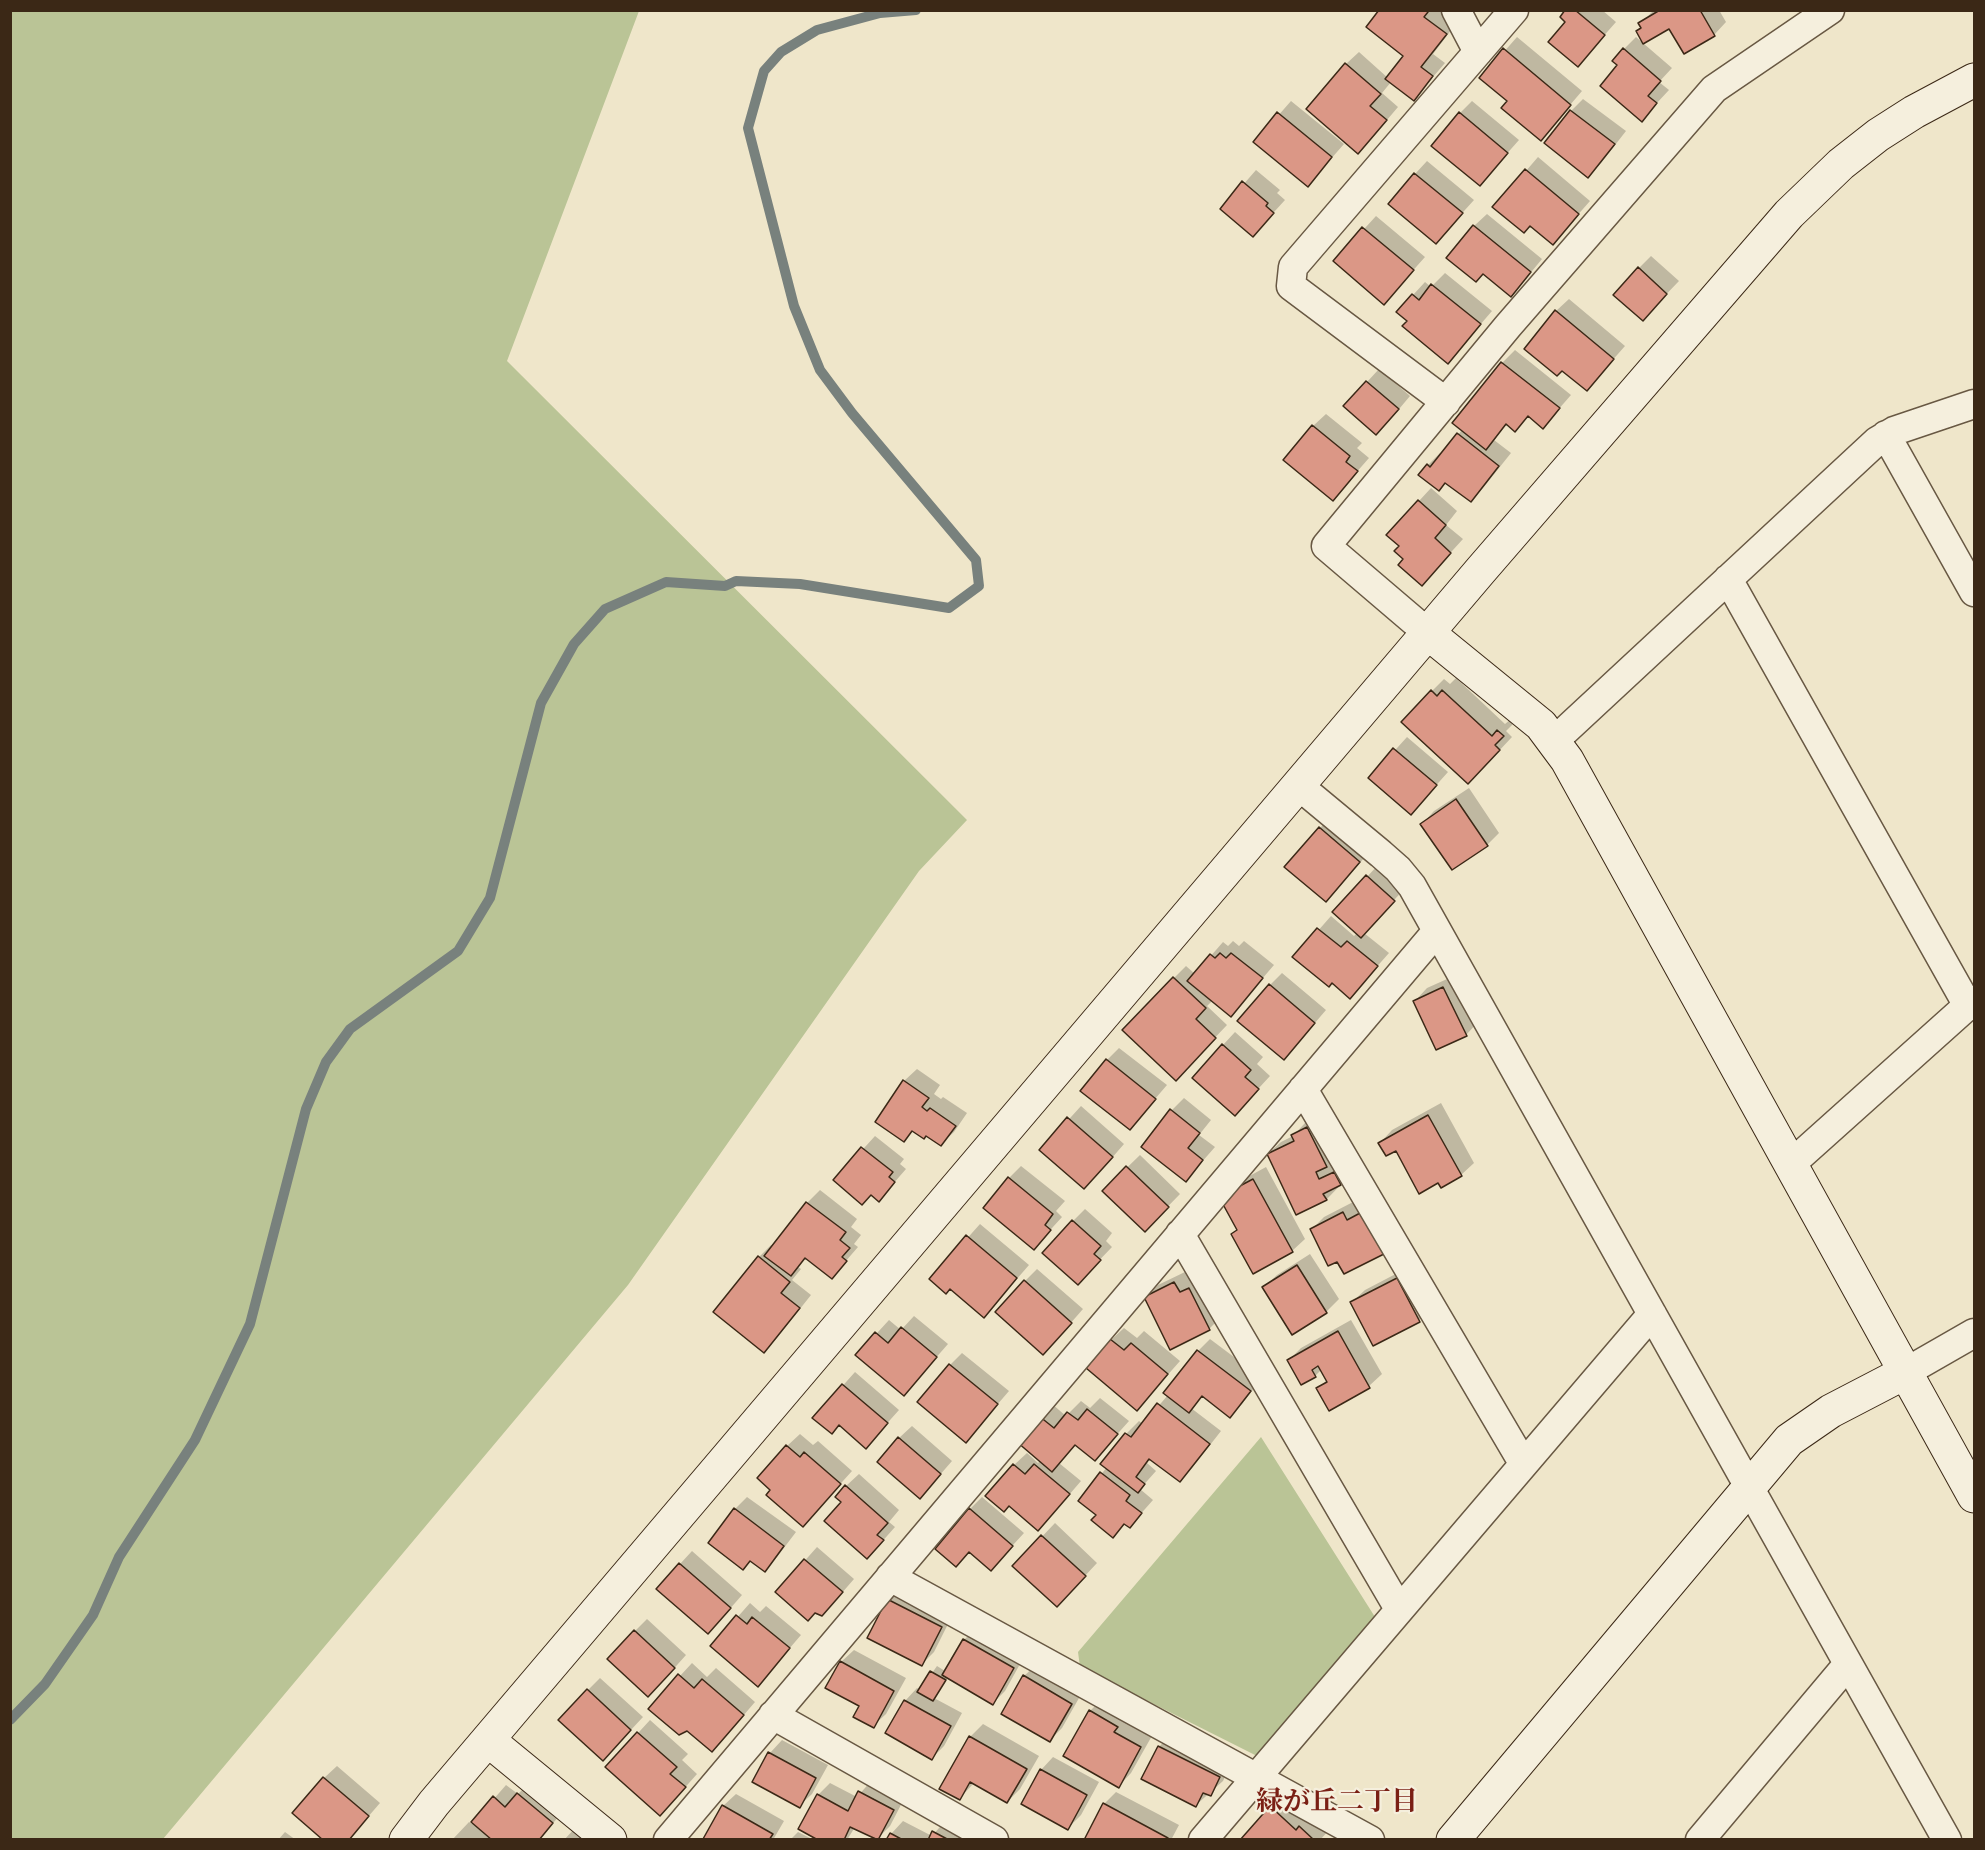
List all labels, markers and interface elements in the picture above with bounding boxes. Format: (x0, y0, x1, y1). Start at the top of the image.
district label: 緑が丘二丁目 (1256, 1788, 1418, 1820)

